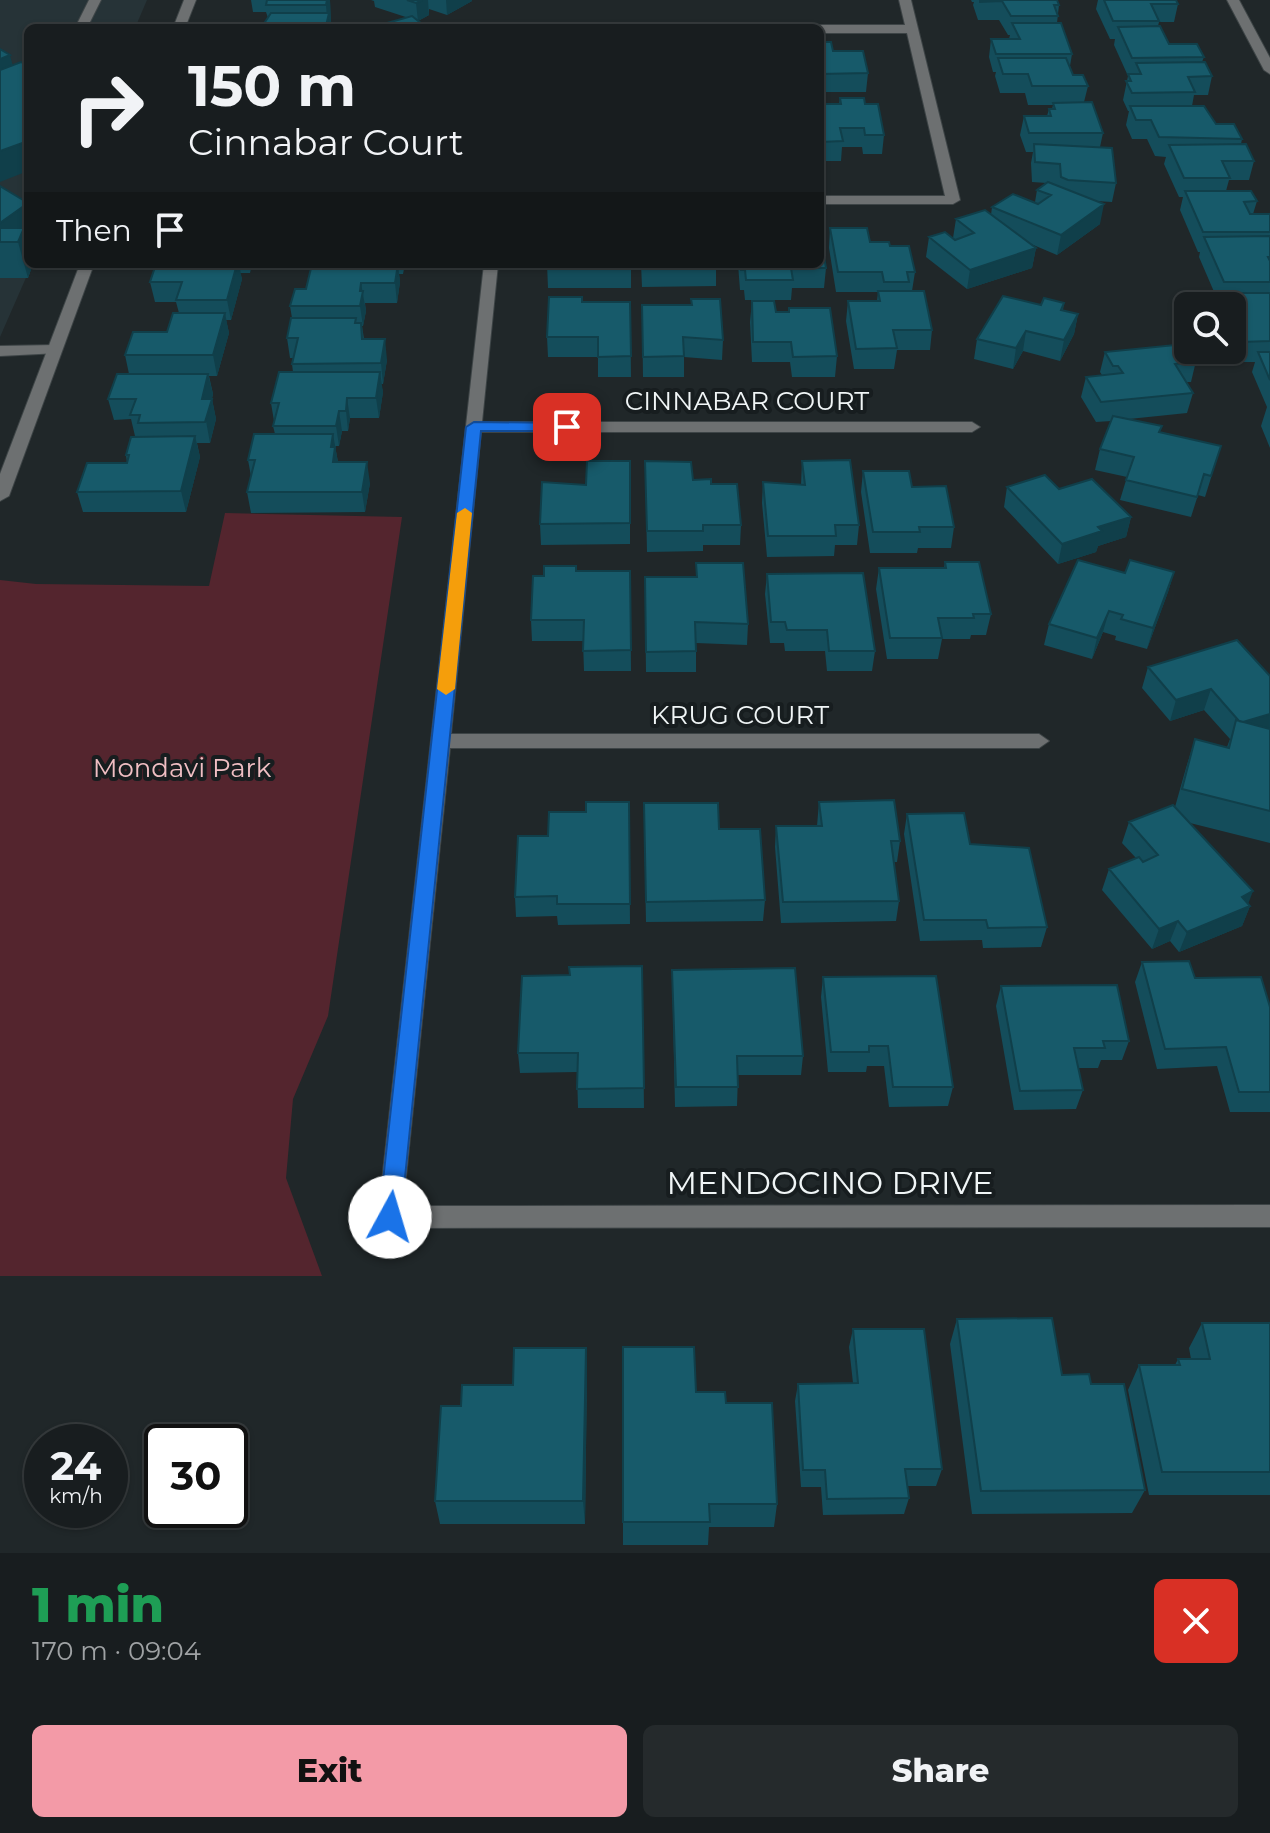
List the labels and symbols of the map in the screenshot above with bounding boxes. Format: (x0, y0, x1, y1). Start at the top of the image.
street label: CINNABAR COURT (625, 385, 869, 417)
pin (533, 393, 601, 461)
street label: KRUG COURT (651, 699, 829, 731)
park label: Mondavi Park (93, 752, 272, 784)
street label: MENDOCINO DRIVE (667, 1163, 993, 1202)
position arrow (348, 1175, 432, 1259)
speed limit sign: 30 (144, 1424, 248, 1528)

